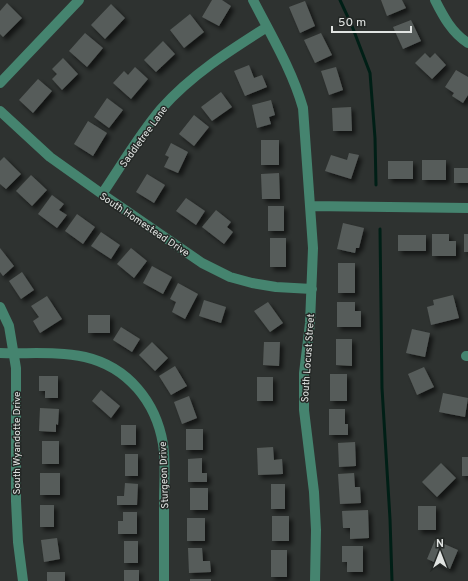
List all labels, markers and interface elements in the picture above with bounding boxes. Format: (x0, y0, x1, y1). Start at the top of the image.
scale bar (332, 8, 411, 34)
text: 50 m (338, 15, 366, 31)
street label: Saddletree Lane (118, 104, 171, 170)
street label: South Homestead Drive (97, 190, 192, 260)
street label: South Locust Street (299, 313, 318, 403)
street label: South Wyandotte Drive (11, 392, 24, 494)
street label: Sturgeon Drive (157, 441, 172, 509)
north arrow (420, 533, 460, 573)
text: N (436, 537, 444, 551)

